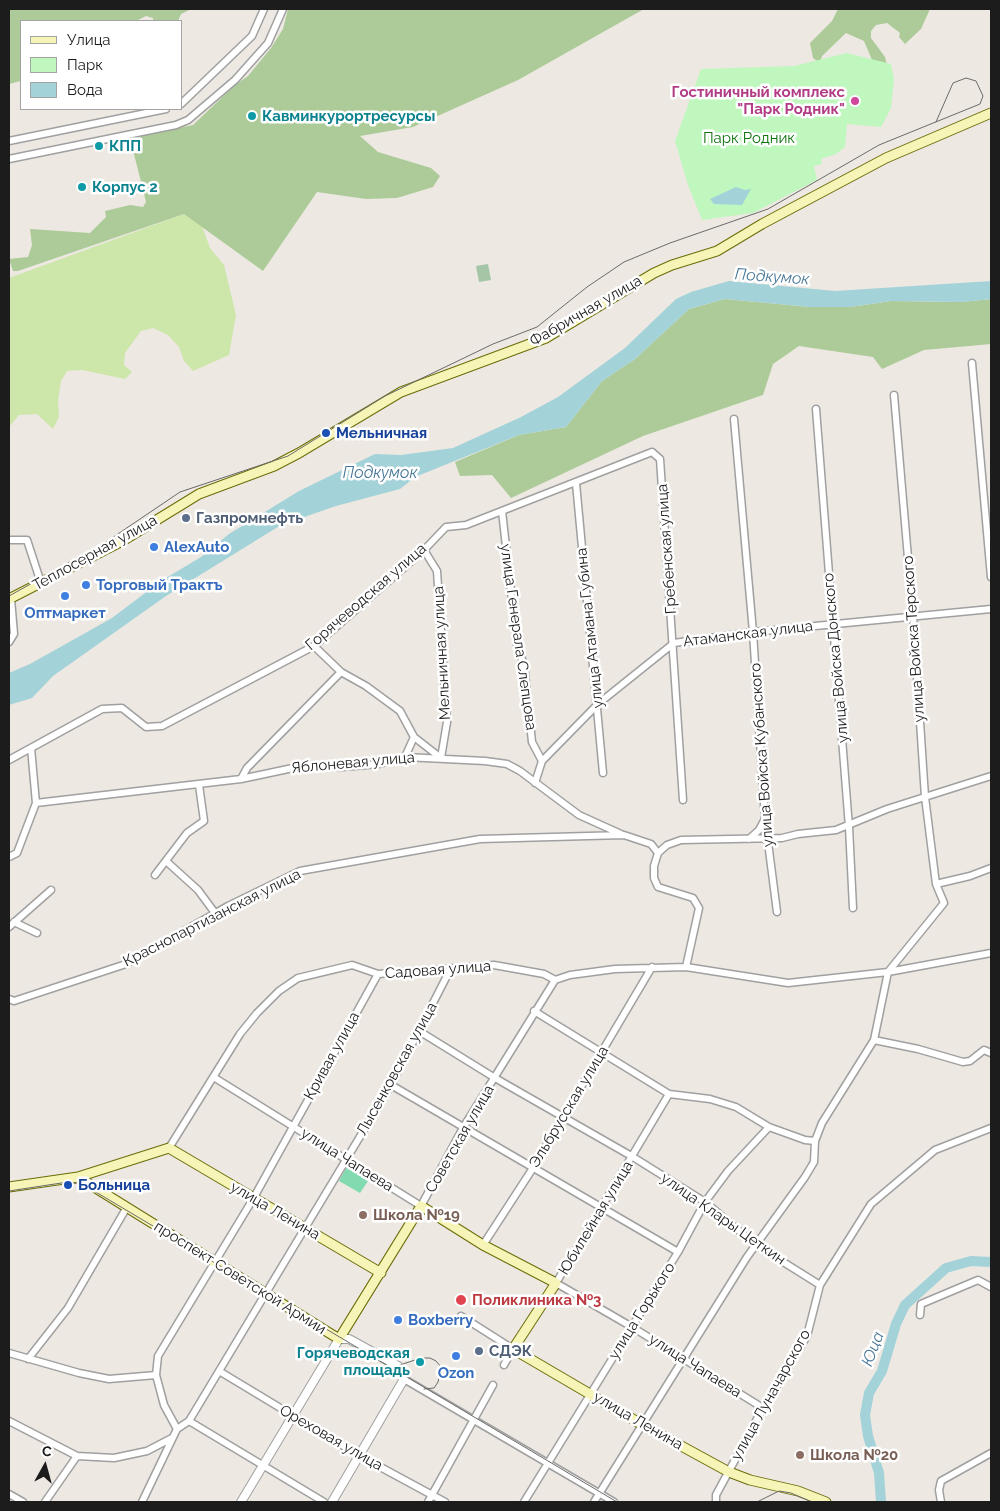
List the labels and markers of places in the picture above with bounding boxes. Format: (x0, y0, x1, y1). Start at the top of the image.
place label: Гостиничный комплекс "Парк Родник" (671, 83, 845, 118)
marker: Гостиничный комплекс "Парк Родник" (849, 95, 861, 107)
place label: Кавминкурортресурсы (262, 107, 435, 125)
marker: Кавминкурортресурсы (246, 110, 258, 122)
place label: КПП (109, 137, 141, 155)
marker: КПП (93, 140, 105, 152)
place label: Корпус 2 (92, 178, 158, 196)
marker: Корпус 2 (76, 181, 88, 193)
place label: Мельничная (336, 424, 427, 442)
marker: Мельничная (320, 427, 332, 439)
place label: Газпромнефть (196, 509, 303, 527)
marker: Газпромнефть (180, 512, 192, 524)
place label: AlexAuto (164, 538, 229, 556)
marker: AlexAuto (148, 541, 160, 553)
place label: Торговый Трактъ (96, 576, 222, 594)
marker: Торговый Трактъ (80, 579, 92, 591)
marker: Оптмаркет (59, 590, 71, 602)
place label: Оптмаркет (24, 604, 106, 622)
place label: Больница (78, 1176, 150, 1194)
marker: Больница (62, 1179, 74, 1191)
place label: Школа №19 (373, 1206, 460, 1224)
marker: Школа №19 (357, 1209, 369, 1221)
place label: Поликлиника №3 (472, 1291, 601, 1309)
marker: Поликлиника №3 (454, 1293, 468, 1307)
place label: Boxberry (408, 1311, 473, 1329)
marker: Boxberry (392, 1314, 404, 1326)
place label: СДЭК (489, 1342, 532, 1360)
place label: Горячеводская площадь (297, 1344, 410, 1379)
marker: СДЭК (473, 1345, 485, 1357)
marker: Ozon (450, 1350, 462, 1362)
marker: Горячеводская площадь (414, 1356, 426, 1368)
place label: Ozon (438, 1364, 474, 1382)
place label: Школа №20 (810, 1446, 898, 1464)
marker: Школа №20 (794, 1449, 806, 1461)

